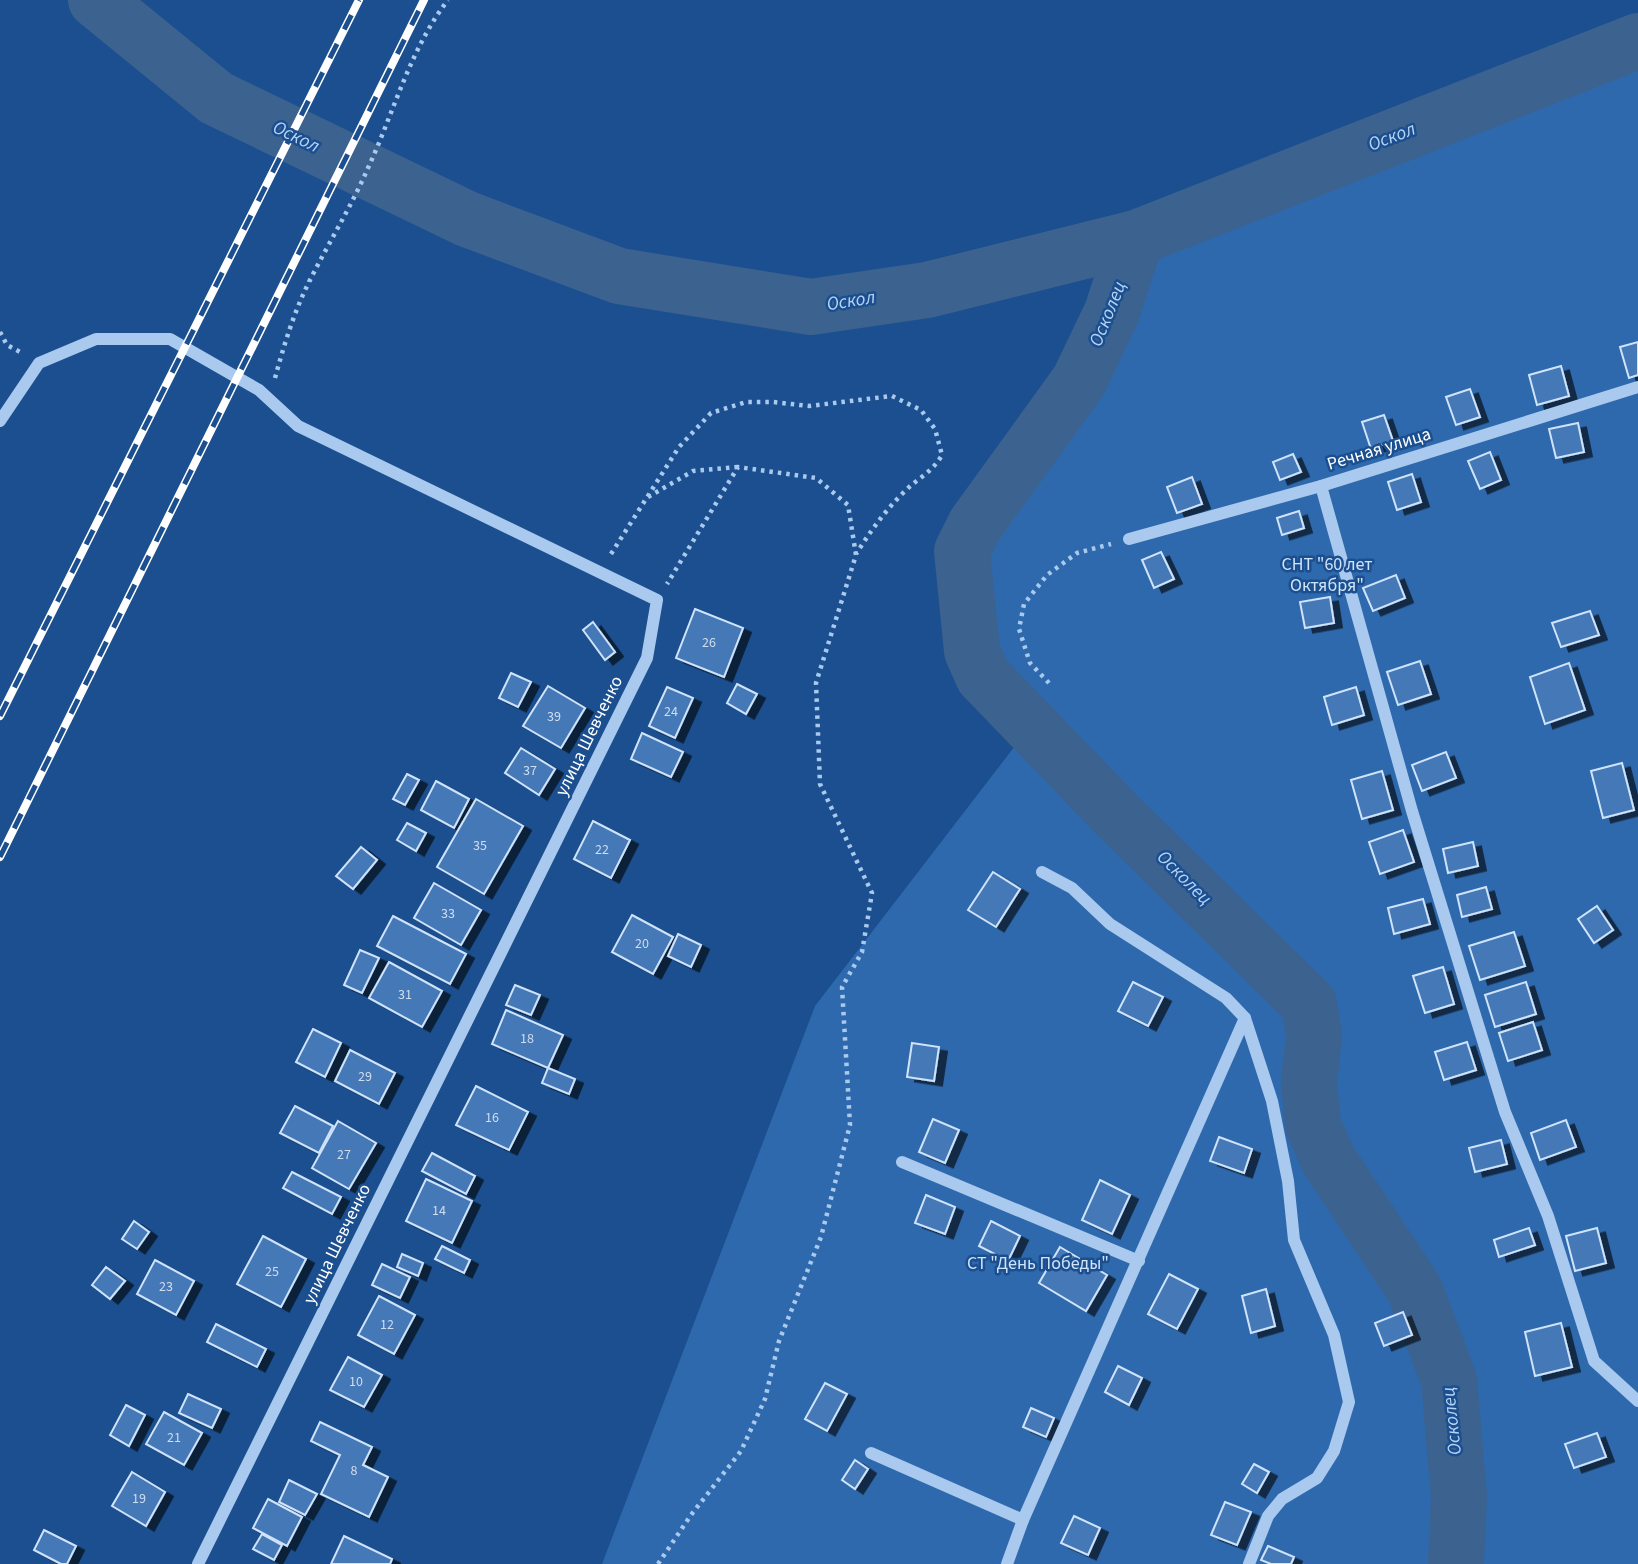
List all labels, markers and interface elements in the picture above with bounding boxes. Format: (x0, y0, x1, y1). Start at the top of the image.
water label: Оскол (268, 114, 324, 160)
water label: Оскол (1364, 116, 1420, 158)
water label: Осколец (1083, 277, 1133, 351)
water label: Оскол (825, 284, 877, 318)
street label: Речная улица (1324, 421, 1434, 477)
park label: СНТ "60 лет Октября" (1281, 552, 1373, 598)
house number: 26 (702, 633, 716, 653)
street label: улица Шевченко (549, 672, 629, 800)
house number: 24 (664, 702, 678, 722)
house number: 39 (547, 707, 561, 727)
house number: 37 (523, 761, 537, 781)
house number: 35 (473, 836, 487, 856)
house number: 22 (595, 840, 609, 860)
water label: Осколец (1150, 844, 1218, 912)
house number: 33 (441, 904, 455, 924)
house number: 20 (635, 934, 649, 954)
house number: 31 (398, 985, 412, 1005)
house number: 18 (520, 1029, 534, 1049)
house number: 29 (358, 1067, 372, 1087)
house number: 16 (485, 1108, 499, 1128)
house number: 27 (337, 1145, 351, 1165)
street label: улица Шевченко (297, 1180, 377, 1308)
house number: 14 (432, 1201, 446, 1221)
park label: СТ "День Победы" (967, 1251, 1109, 1276)
house number: 25 (265, 1262, 279, 1282)
house number: 23 (159, 1277, 173, 1297)
house number: 12 (380, 1315, 394, 1335)
house number: 10 (349, 1372, 363, 1392)
water label: Осколец (1435, 1386, 1469, 1456)
house number: 21 (167, 1428, 181, 1448)
house number: 8 (351, 1461, 358, 1481)
house number: 19 (132, 1489, 146, 1509)

